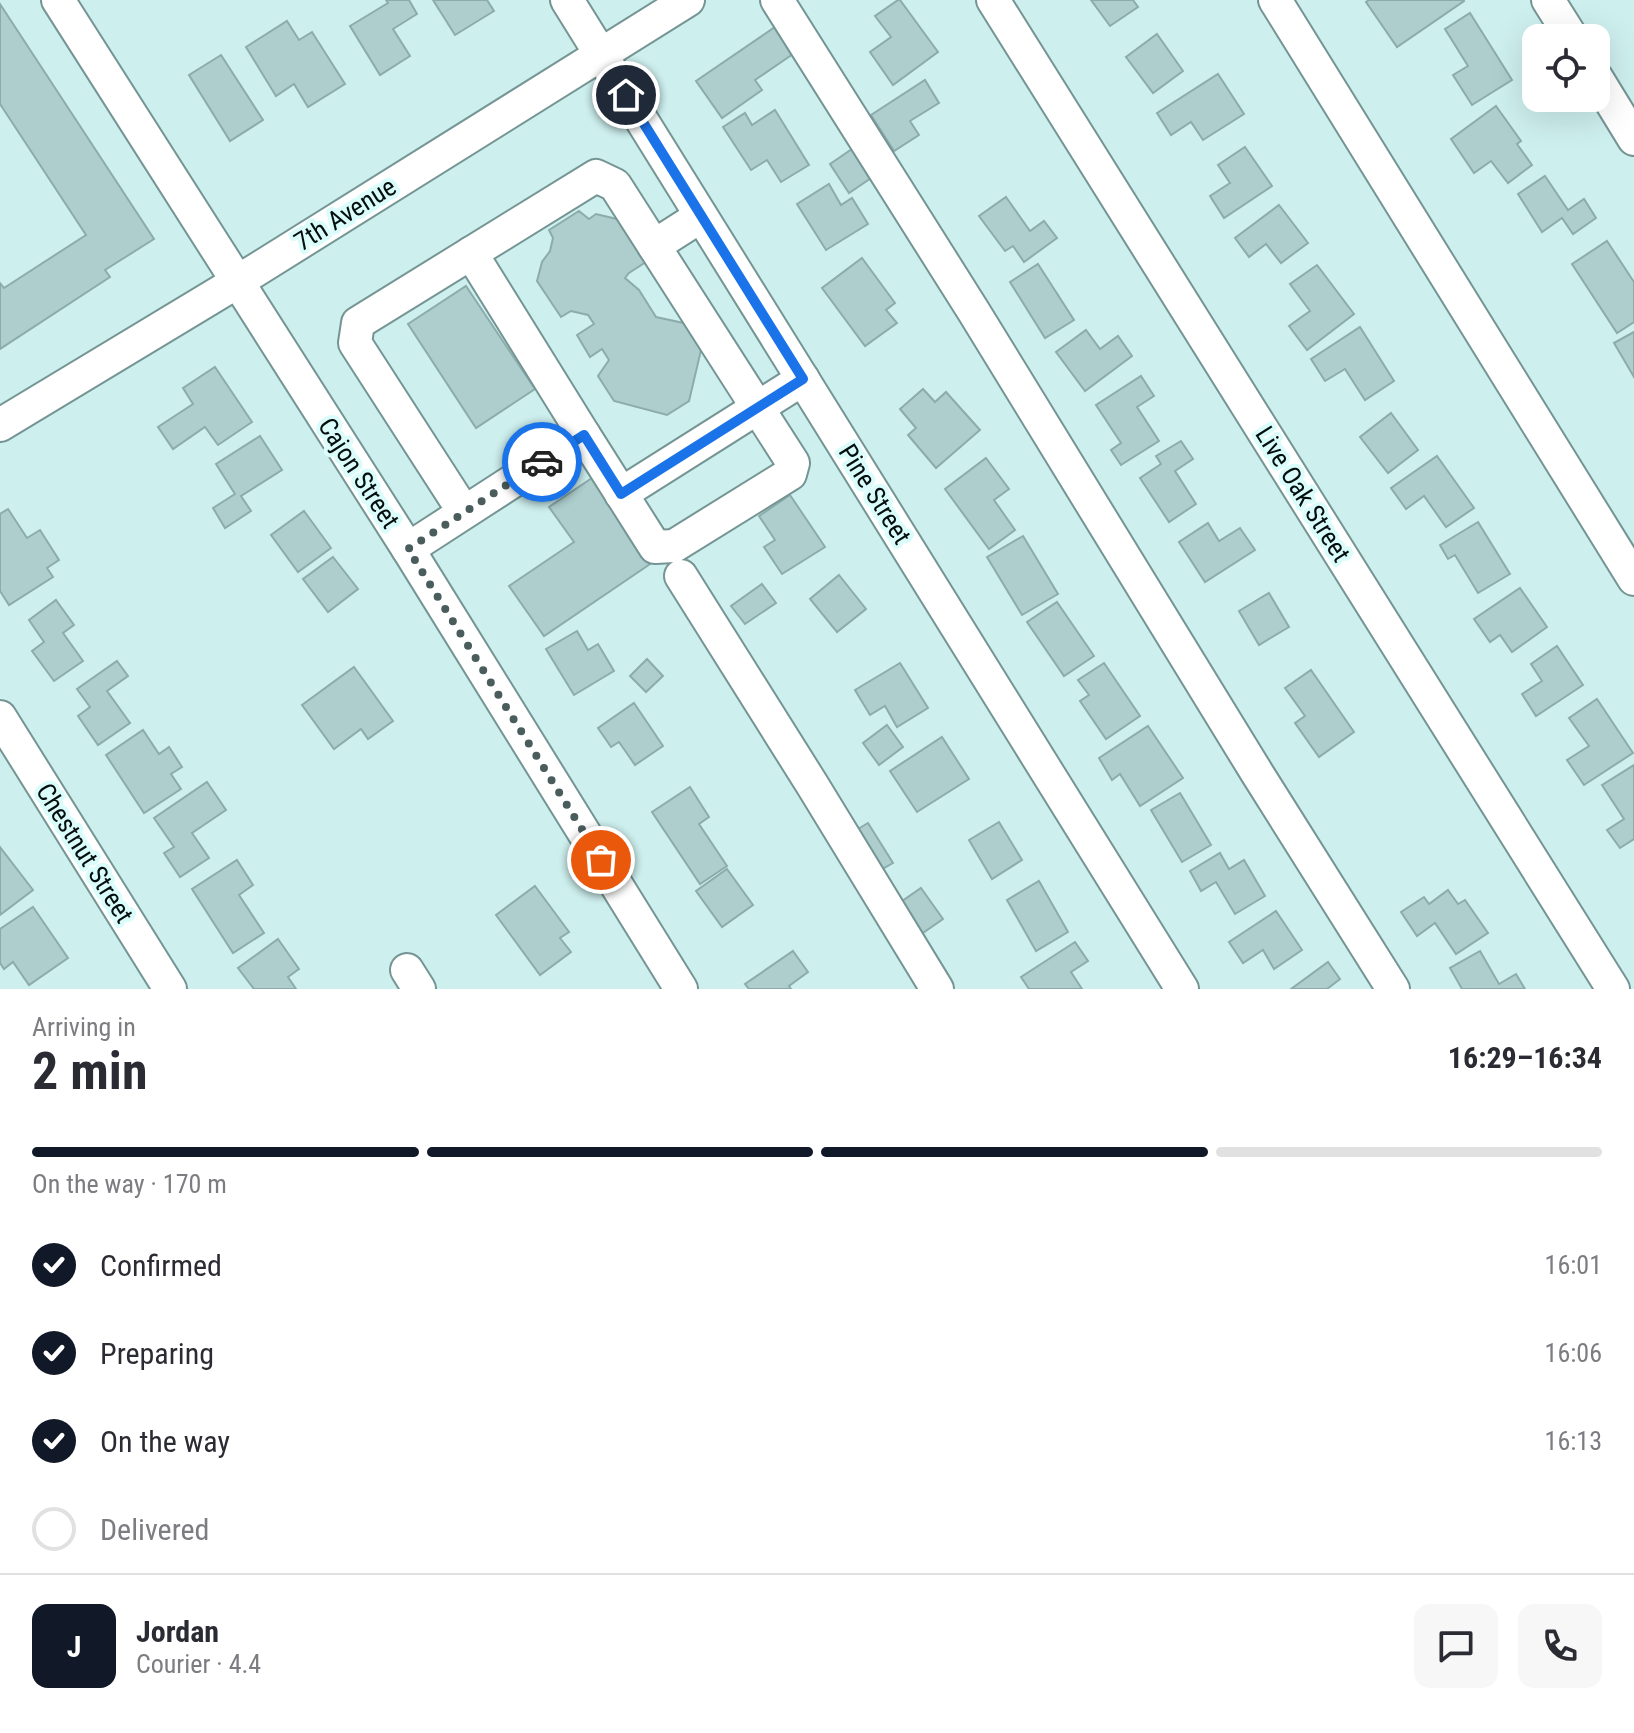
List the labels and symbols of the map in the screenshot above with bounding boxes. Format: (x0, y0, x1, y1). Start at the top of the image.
pin (592, 61, 660, 129)
street label: 7th Avenue (289, 171, 401, 257)
street label: Cajon Street (312, 412, 406, 534)
street label: Live Oak Street (1249, 421, 1357, 567)
courier (502, 422, 582, 502)
street label: Pine Street (833, 439, 917, 549)
street label: Chestnut Street (30, 778, 140, 928)
pin (567, 826, 635, 894)

